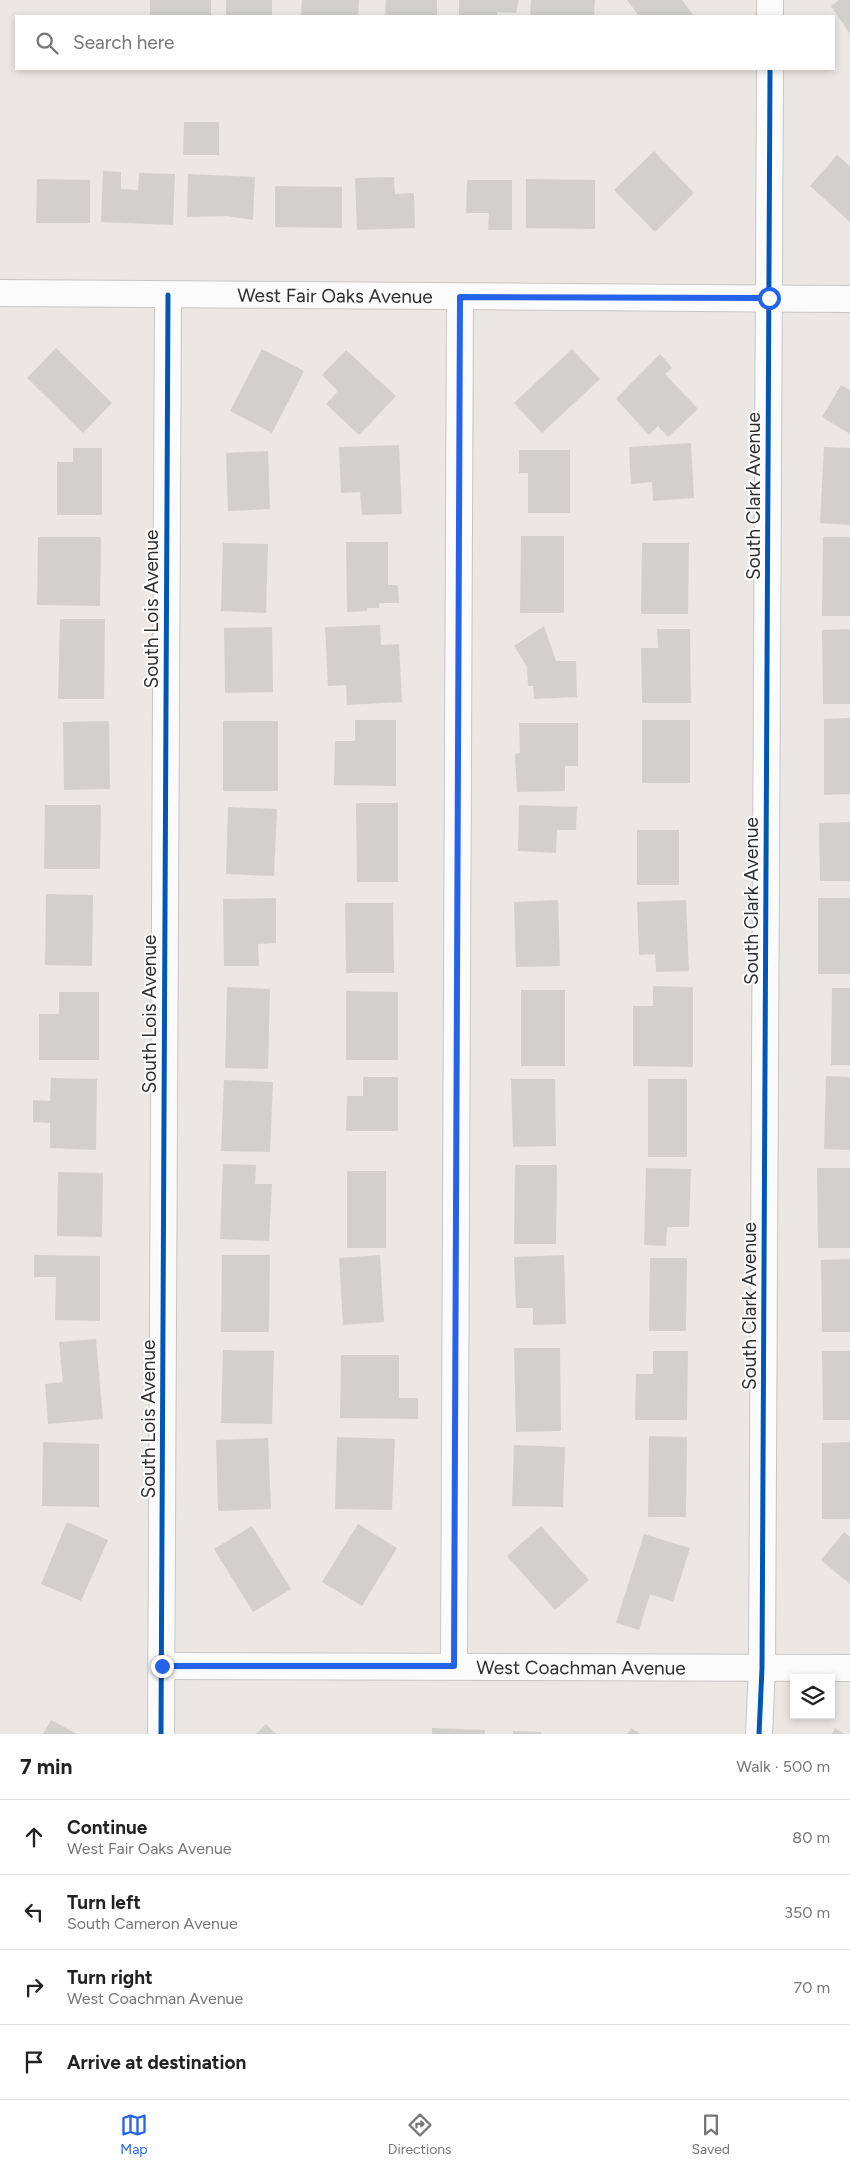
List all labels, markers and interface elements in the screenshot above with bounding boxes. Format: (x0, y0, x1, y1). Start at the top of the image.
search box (15, 15, 835, 70)
icon: search (33, 29, 61, 57)
text: Search here (73, 31, 175, 54)
street label: West Fair Oaks Avenue (237, 284, 433, 308)
route start (758, 287, 781, 310)
street label: South Clark Avenue (742, 412, 765, 580)
street label: South Lois Avenue (140, 530, 163, 688)
street label: South Clark Avenue (740, 817, 763, 985)
street label: South Lois Avenue (138, 935, 161, 1093)
street label: South Clark Avenue (738, 1222, 761, 1390)
street label: South Lois Avenue (137, 1340, 160, 1498)
route end (151, 1655, 174, 1678)
street label: West Coachman Avenue (476, 1656, 686, 1680)
map controls (790, 1674, 835, 1719)
button: layers (790, 1674, 835, 1719)
text: 7 min (20, 1754, 72, 1779)
text: Walk · 500 m (737, 1757, 830, 1776)
text: Continue (67, 1816, 147, 1839)
icon: ahead (20, 1823, 48, 1851)
text: 80 m (792, 1828, 830, 1847)
text: West Fair Oaks Avenue (67, 1839, 232, 1858)
text: Turn left (67, 1891, 141, 1914)
icon: left (20, 1898, 48, 1926)
text: 350 m (784, 1903, 830, 1922)
text: South Cameron Avenue (67, 1914, 238, 1933)
text: Turn right (67, 1966, 153, 1989)
icon: right (20, 1973, 48, 2001)
text: 70 m (794, 1978, 830, 1997)
text: West Coachman Avenue (67, 1989, 243, 2008)
icon: arrive (20, 2048, 48, 2076)
text: Arrive at destination (67, 2051, 246, 2074)
tab: Map (120, 2111, 148, 2158)
tab: Directions (388, 2111, 452, 2158)
tab: Saved (691, 2111, 730, 2158)

